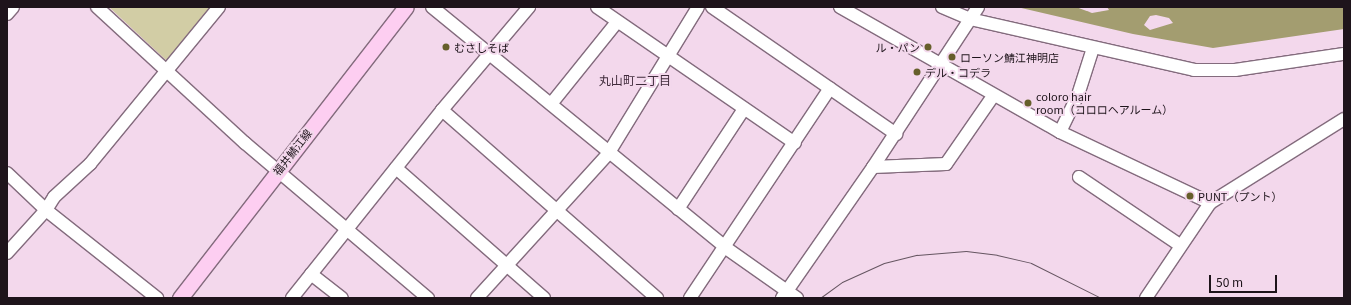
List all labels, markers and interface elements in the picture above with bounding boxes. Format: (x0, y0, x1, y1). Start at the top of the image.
place label: むさしそば (454, 40, 509, 54)
place label: ル・パン (876, 40, 920, 54)
marker: むさしそば (441, 42, 451, 52)
marker: ル・パン (923, 42, 933, 52)
place label: ローソン鯖江神明店 (960, 50, 1059, 64)
marker: ローソン鯖江神明店 (947, 52, 957, 62)
place label: デル・コデラ (925, 65, 991, 79)
marker: デル・コデラ (912, 67, 922, 77)
district label: 丸山町二丁目 (599, 73, 671, 87)
place label: coloro hair room（コロロヘアルーム） (1036, 90, 1174, 116)
marker: coloro hair room（コロロヘアルーム） (1023, 98, 1033, 108)
street label: 福井鯖江線 (270, 126, 314, 178)
place label: PUNT（プント） (1198, 189, 1282, 203)
marker: PUNT（プント） (1185, 191, 1195, 201)
scale bar (1211, 267, 1279, 293)
text: 50 m (1216, 273, 1243, 290)

